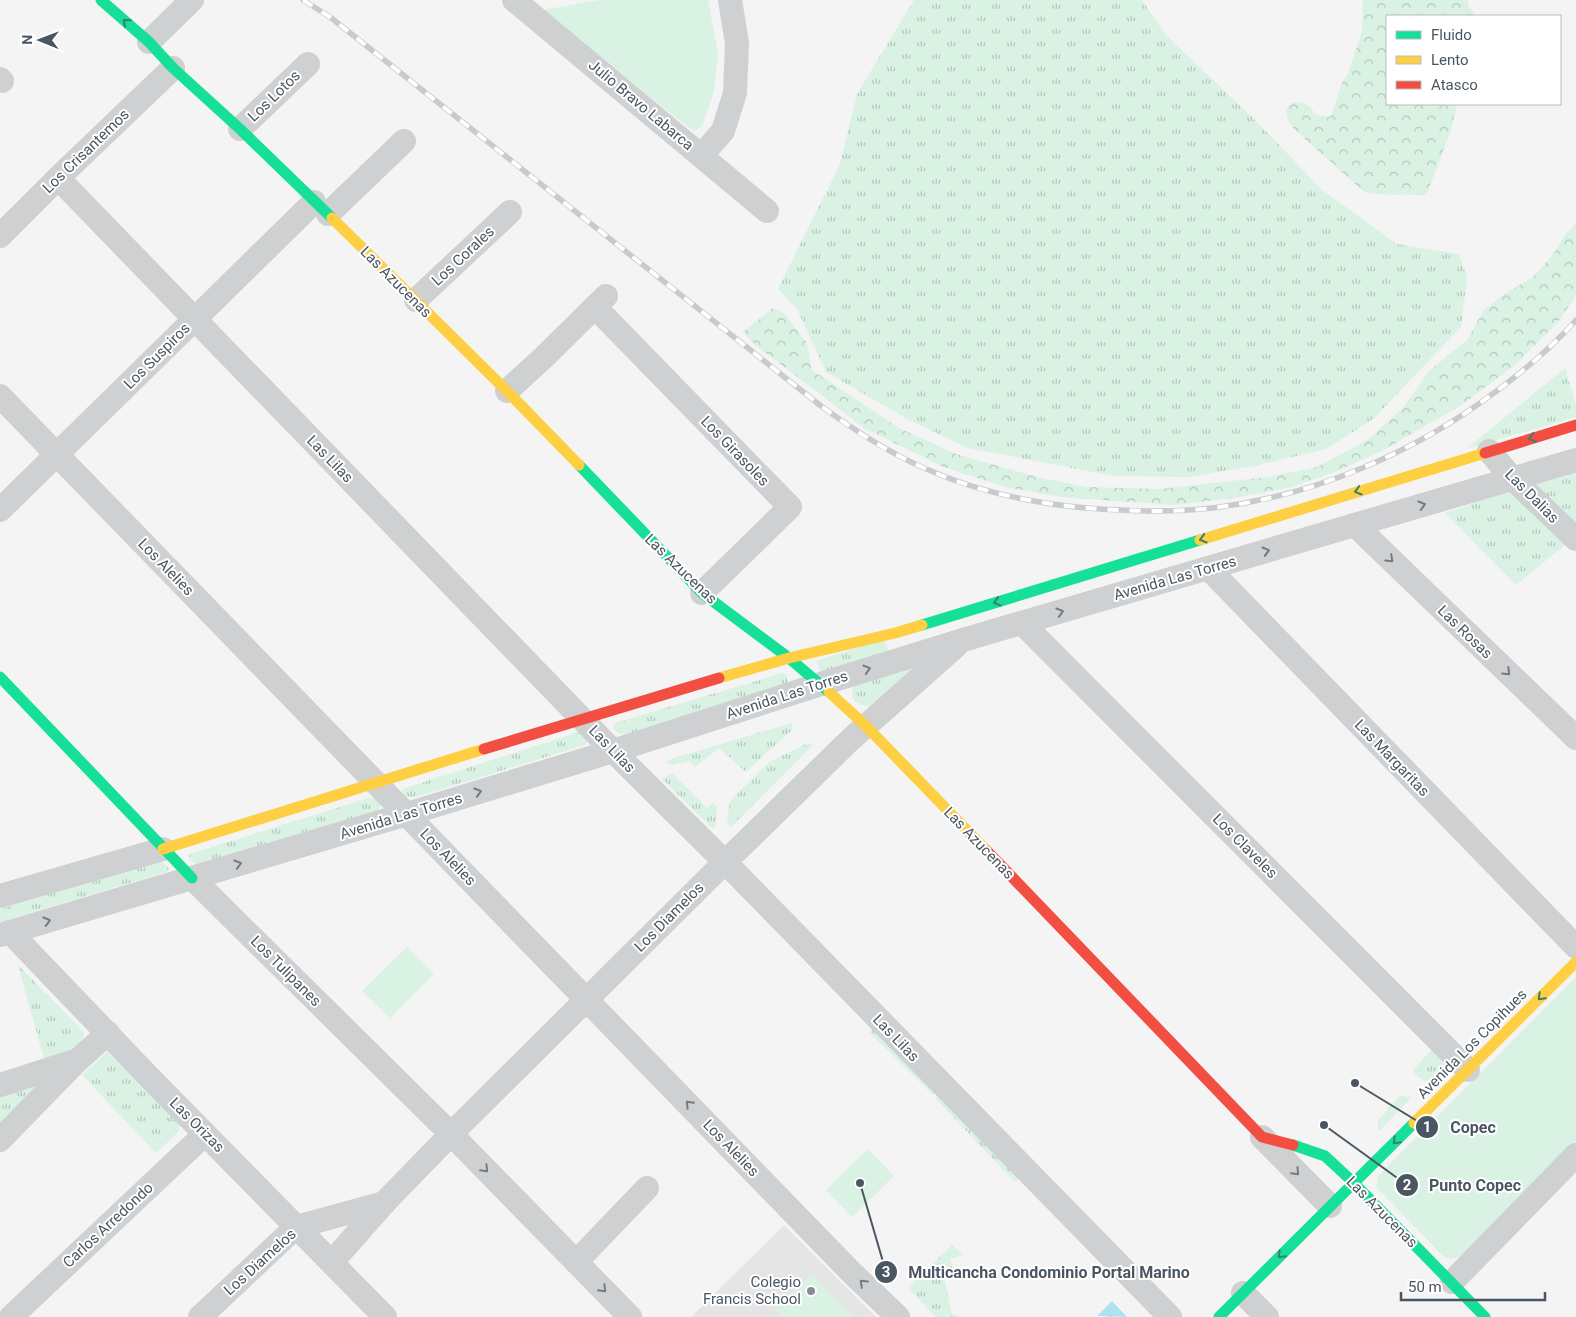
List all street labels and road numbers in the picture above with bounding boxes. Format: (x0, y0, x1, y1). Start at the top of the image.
street label: Julio Bravo Labarca (585, 56, 697, 154)
street label: Los Lotos (244, 67, 304, 125)
street label: Los Crisantemos (39, 105, 133, 197)
street label: Los Corales (428, 223, 498, 289)
street label: Las Azucenas (357, 243, 435, 321)
street label: Los Suspiros (120, 319, 194, 393)
street label: Los Girasoles (697, 412, 773, 490)
street label: Las Lilas (303, 432, 357, 486)
street label: Las Dalias (1501, 465, 1563, 527)
street label: Las Azucenas (641, 530, 721, 608)
street label: Los Alelies (134, 535, 198, 599)
street label: Avenida Las Torres (1112, 552, 1238, 604)
street label: Las Rosas (1434, 602, 1496, 662)
street label: Avenida Las Torres (724, 667, 850, 723)
street label: Las Margaritas (1351, 716, 1433, 800)
street label: Las Lilas (585, 722, 639, 776)
street label: Avenida Las Torres (338, 789, 464, 843)
street label: Las Azucenas (940, 803, 1018, 883)
street label: Los Claveles (1209, 810, 1281, 882)
street label: Los Alelies (416, 825, 480, 889)
street label: Los Diamelos (631, 879, 707, 955)
street label: Los Tulipanes (247, 932, 325, 1010)
street label: Avenida Los Copihues (1413, 985, 1531, 1103)
street label: Las Lilas (869, 1011, 923, 1065)
street label: Las Orizas (166, 1094, 228, 1156)
street label: Los Alelies (699, 1116, 763, 1180)
street label: Las Azucenas (1343, 1173, 1421, 1251)
street label: Carlos Arredondo (59, 1179, 157, 1271)
street label: Los Diamelos (220, 1225, 300, 1299)

